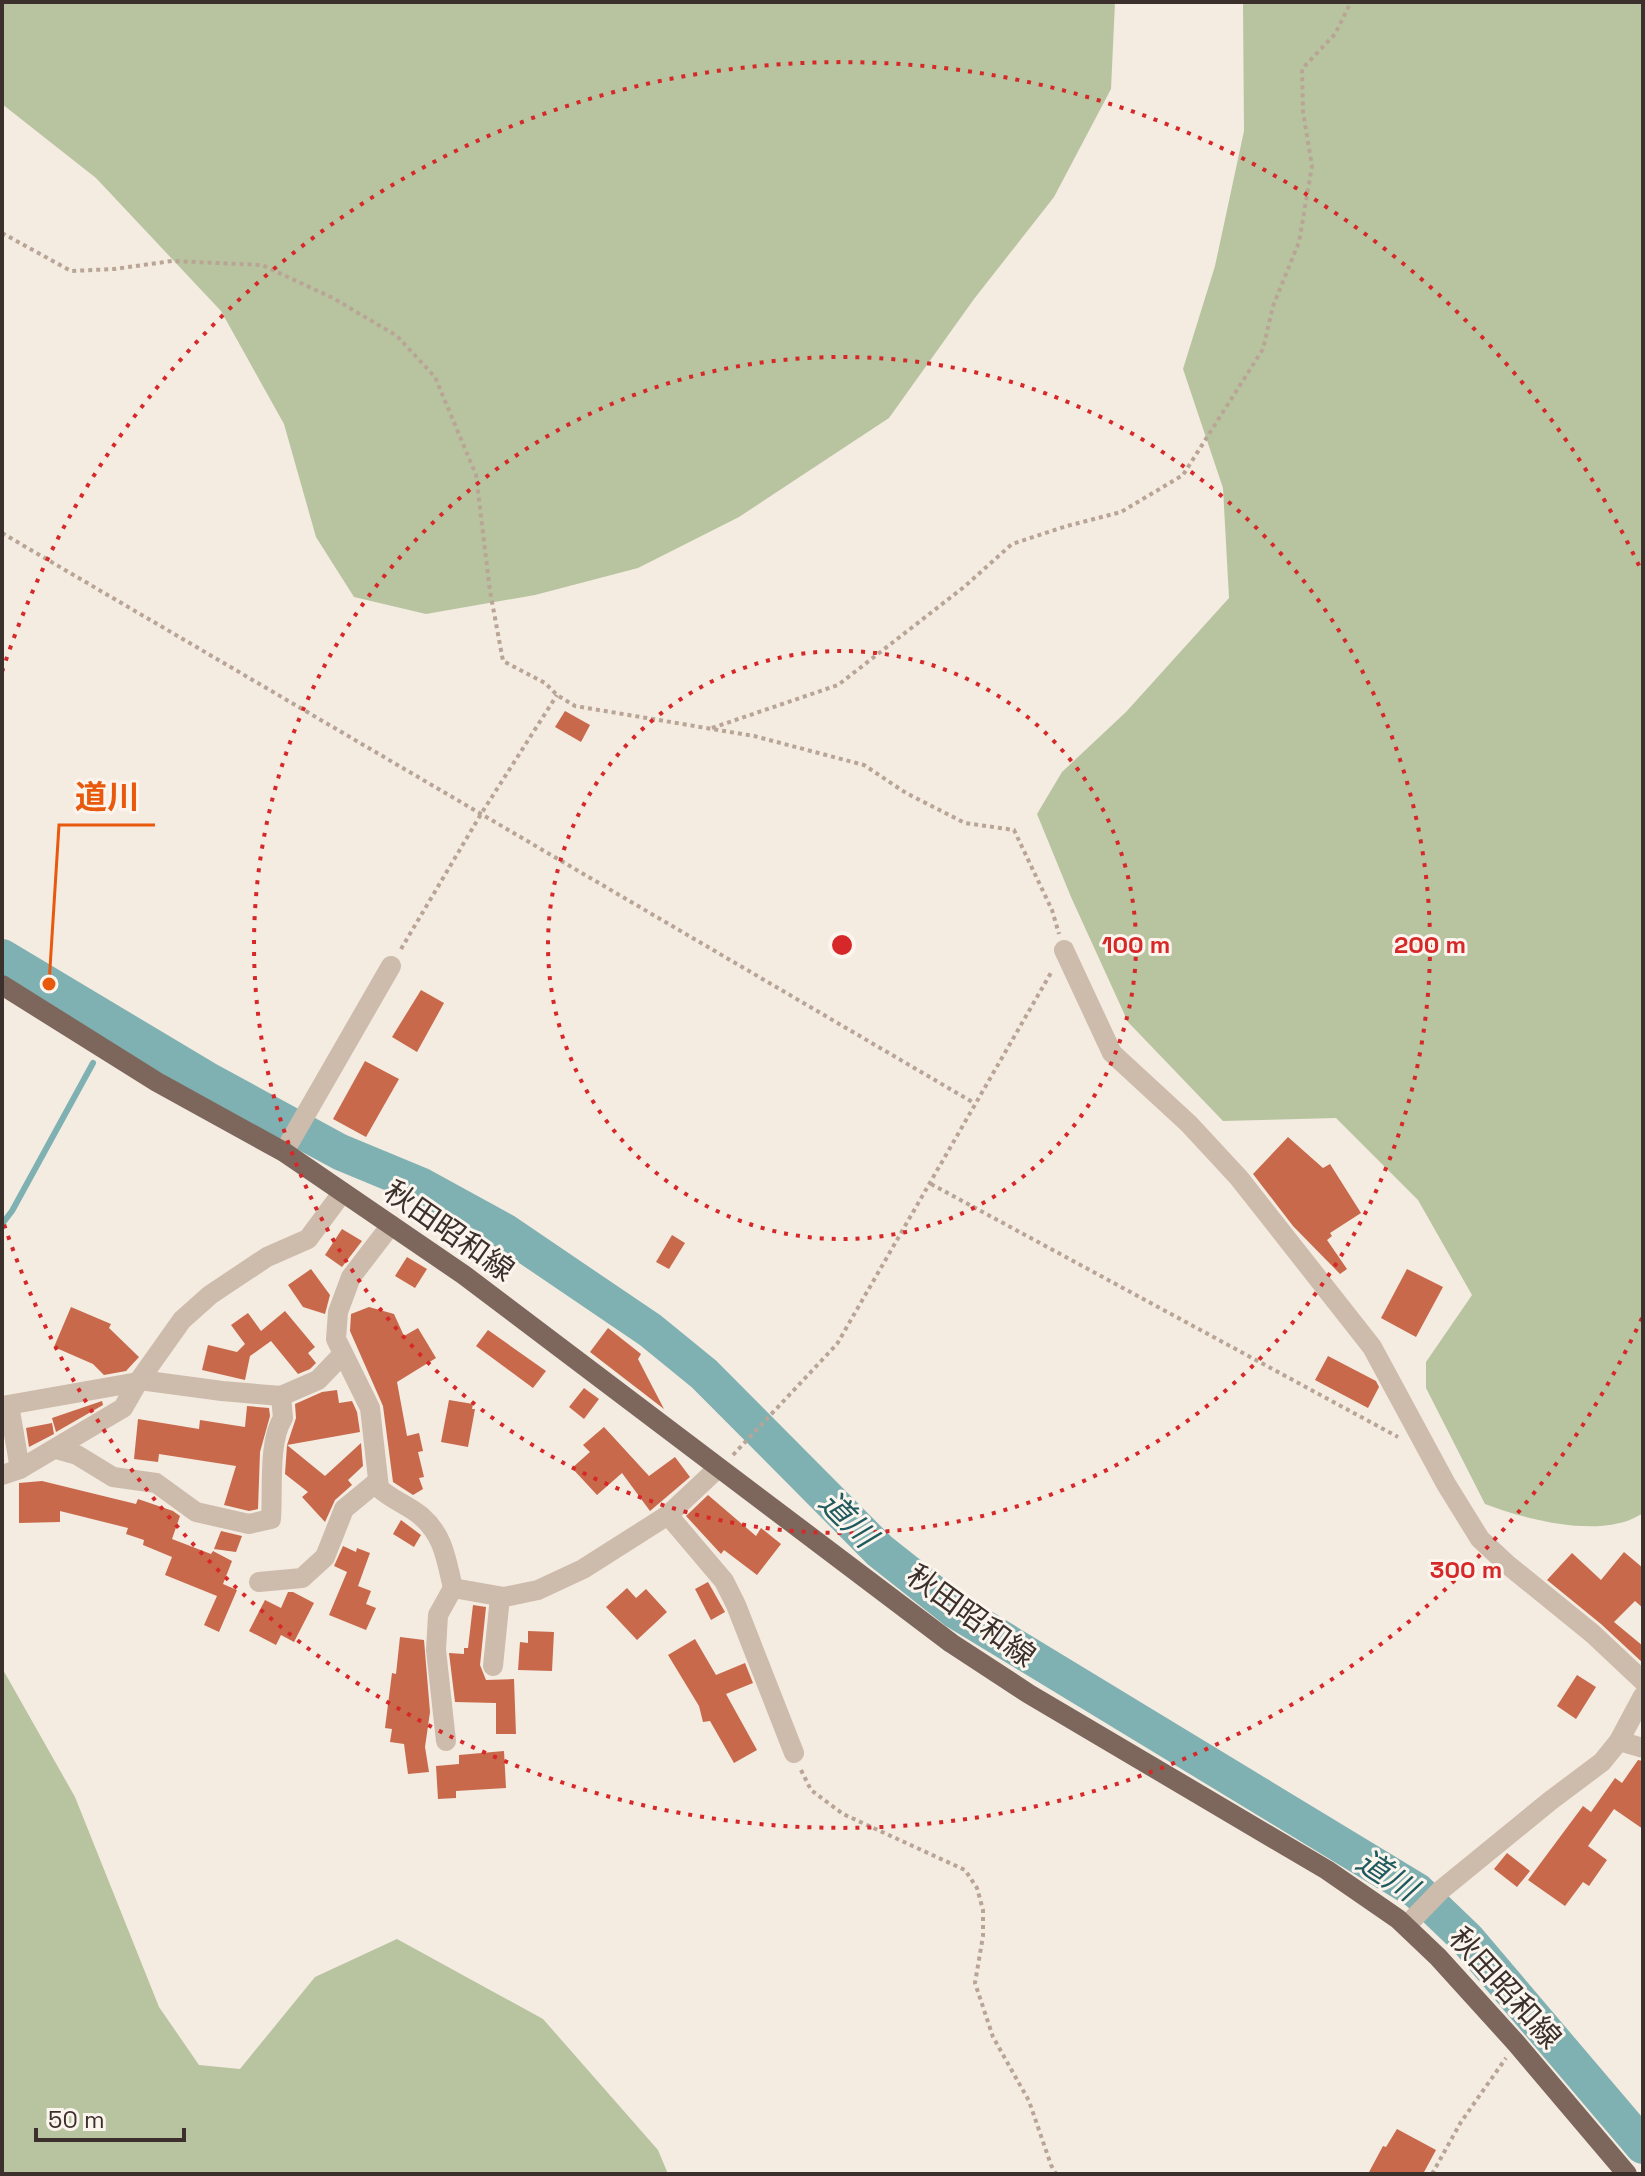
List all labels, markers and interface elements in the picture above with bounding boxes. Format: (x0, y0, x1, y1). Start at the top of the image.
callout: 道川 (59, 769, 155, 825)
text: 道川 (75, 777, 139, 817)
text: 100 m (1102, 929, 1170, 960)
text: 200 m (1394, 929, 1466, 960)
centre of rings (828, 931, 856, 959)
street label: 秋田昭和線 (377, 1172, 522, 1290)
water label: 道川 (811, 1482, 887, 1558)
text: 300 m (1430, 1554, 1502, 1585)
street label: 秋田昭和線 (899, 1556, 1043, 1675)
water label: 道川 (1349, 1841, 1427, 1911)
street label: 秋田昭和線 (1441, 1919, 1570, 2056)
scale bar (36, 2092, 184, 2142)
text: 50 m (48, 2104, 105, 2135)

